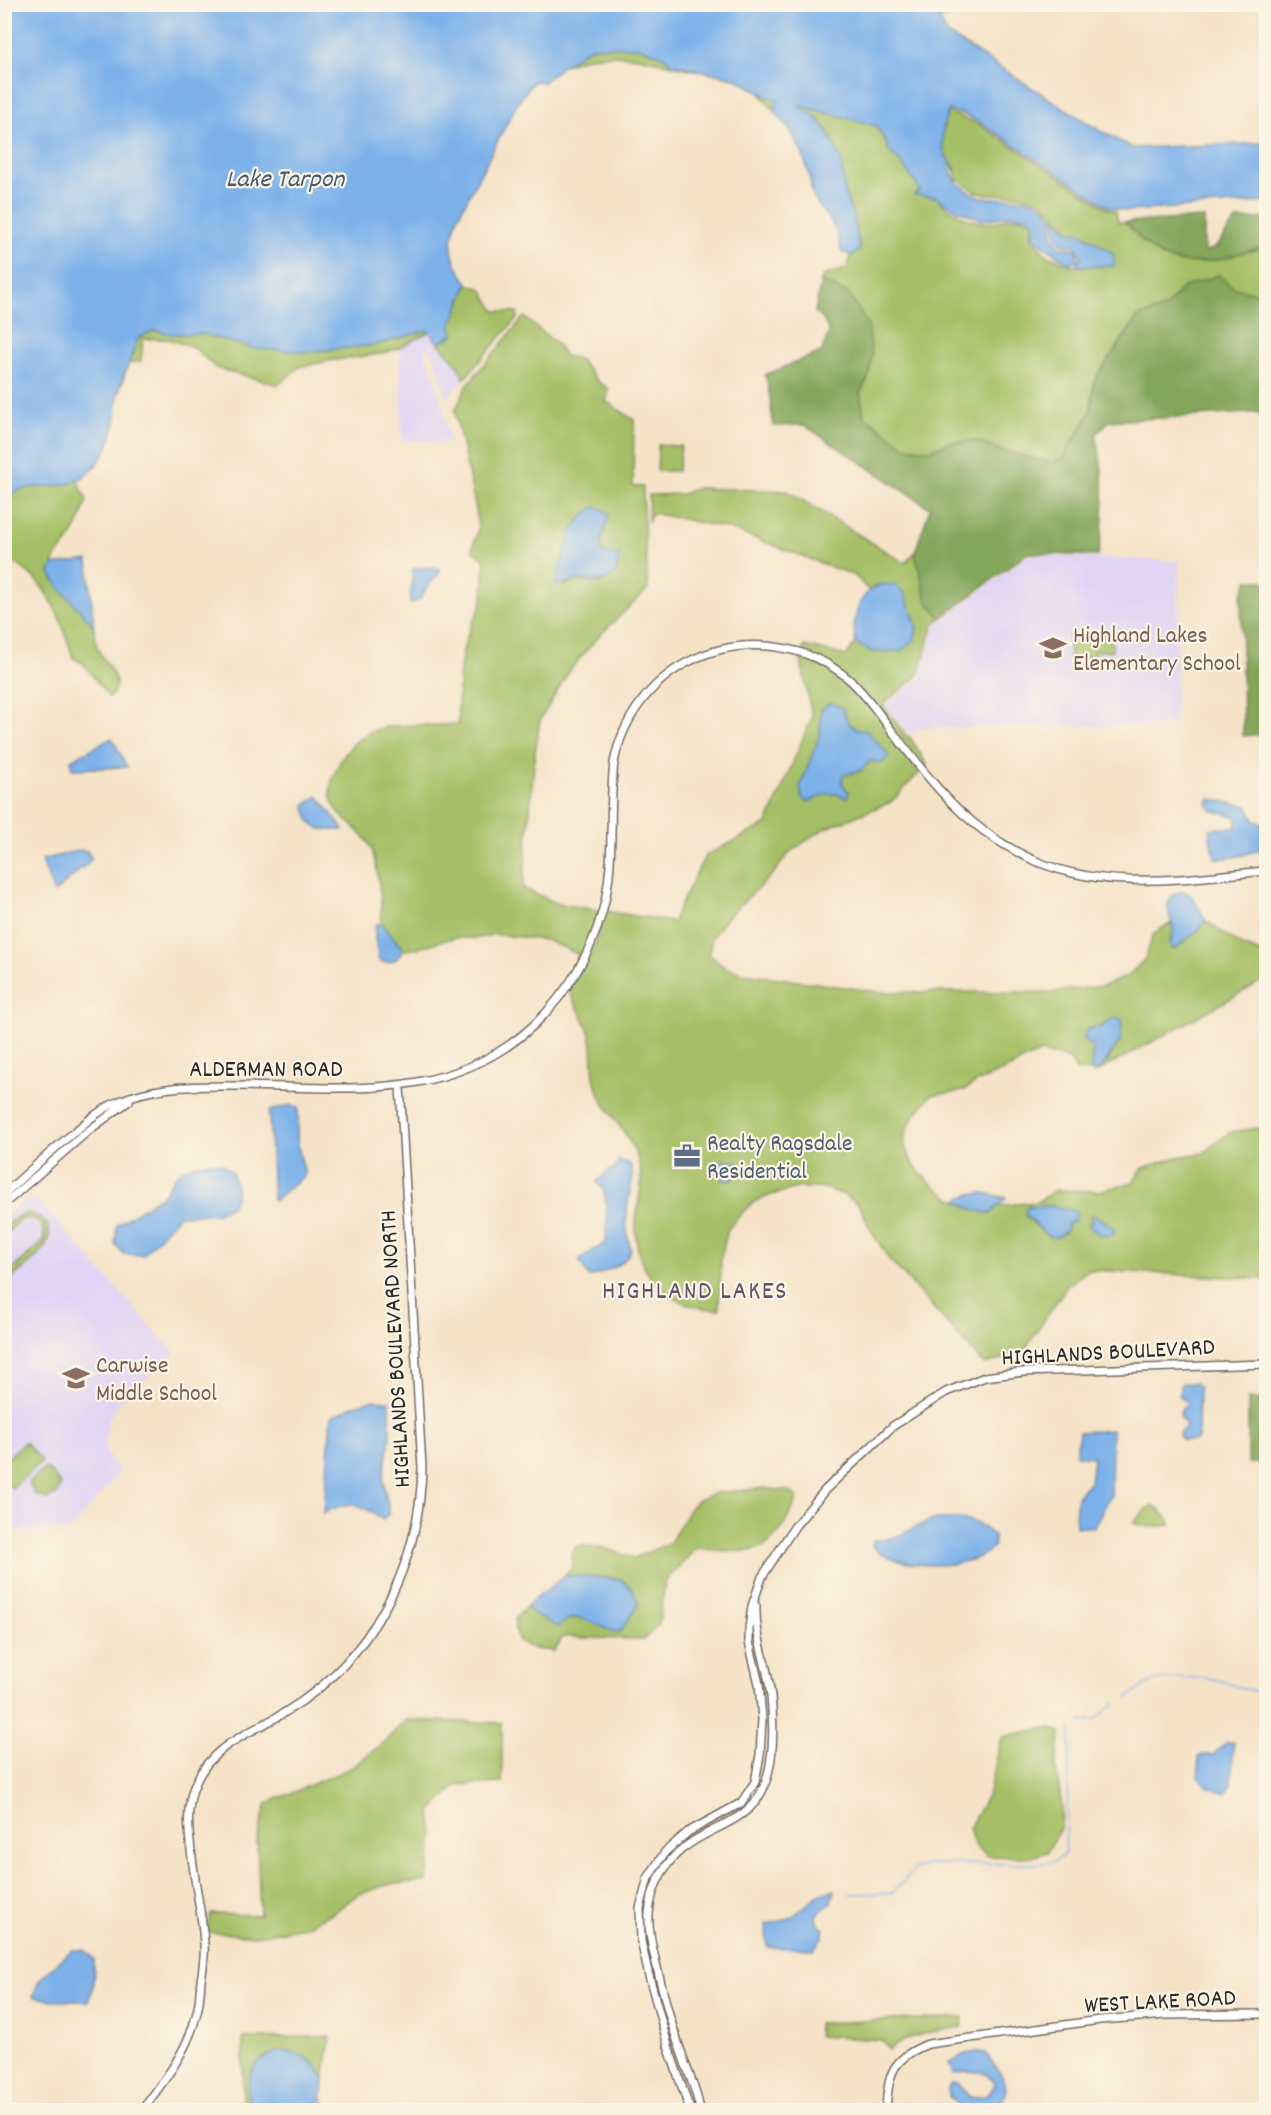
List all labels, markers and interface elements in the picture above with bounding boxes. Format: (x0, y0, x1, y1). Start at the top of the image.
water label: Lake Tarpon (226, 162, 345, 199)
place label: Highland Lakes Elementary School (1073, 620, 1241, 682)
school or university icon: Highland Lakes Elementary School (1038, 633, 1068, 663)
street label: ALDERMAN ROAD (189, 1054, 343, 1088)
place label: Realty Ragsdale Residential (707, 1128, 853, 1190)
office icon: Realty Ragsdale Residential (672, 1141, 702, 1171)
street label: HIGHLANDS BOULEVARD NORTH (373, 1209, 421, 1489)
district label: HIGHLAND LAKES (602, 1274, 788, 1311)
street label: HIGHLANDS BOULEVARD (1001, 1331, 1216, 1377)
place label: Carwise Middle School (96, 1350, 217, 1412)
school or university icon: Carwise Middle School (61, 1363, 91, 1393)
street label: WEST LAKE ROAD (1084, 1982, 1237, 2024)

